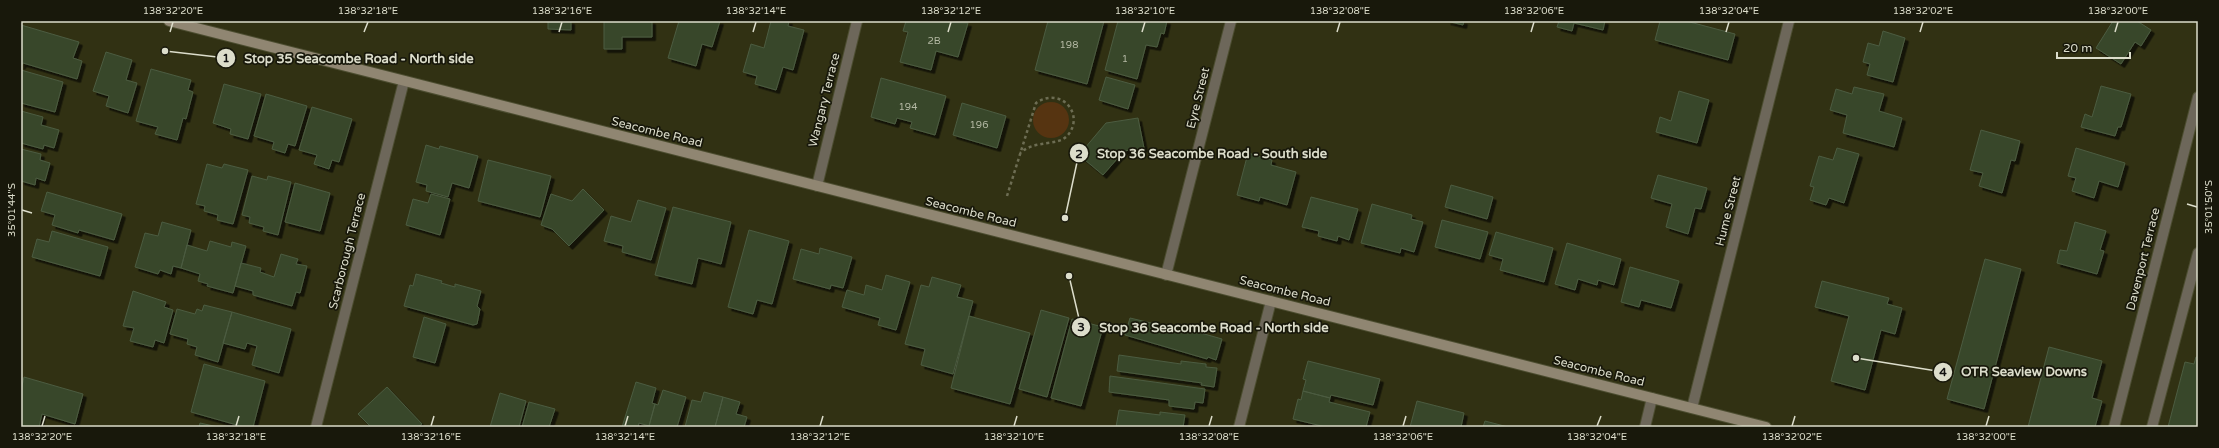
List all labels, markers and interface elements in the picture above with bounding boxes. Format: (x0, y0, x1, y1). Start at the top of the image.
text: 138°32'20"E (143, 5, 203, 17)
text: 138°32'18"E (338, 5, 398, 17)
text: 138°32'16"E (532, 5, 592, 17)
text: 138°32'14"E (726, 5, 786, 17)
text: 138°32'12"E (921, 5, 981, 17)
text: 138°32'10"E (1115, 5, 1175, 17)
text: 138°32'08"E (1310, 5, 1370, 17)
text: 138°32'06"E (1504, 5, 1564, 17)
text: 138°32'04"E (1699, 5, 1759, 17)
text: 138°32'02"E (1893, 5, 1953, 17)
text: 138°32'00"E (2088, 5, 2148, 17)
scale bar (2057, 34, 2130, 60)
house number: 2B (927, 35, 941, 47)
house number: 198 (1060, 39, 1078, 51)
text: 20 m (2063, 41, 2092, 55)
callout: Stop 35 Seacombe Road - North side (216, 46, 482, 71)
text: 1 (222, 51, 230, 65)
text: Stop 35 Seacombe Road - North side (244, 51, 474, 67)
street label: Wangary Terrace (806, 51, 843, 149)
house number: 1 (1122, 53, 1128, 65)
street label: Eyre Street (1184, 66, 1212, 130)
house number: 194 (899, 101, 917, 113)
street label: Seacombe Road (610, 114, 704, 150)
house number: 196 (970, 119, 988, 131)
callout: Stop 36 Seacombe Road - South side (1069, 141, 1335, 166)
text: Stop 36 Seacombe Road - South side (1097, 146, 1328, 162)
text: 2 (1075, 147, 1083, 161)
street label: Hume Street (1713, 174, 1744, 247)
text: 35°01'50"S (2203, 180, 2215, 234)
text: 35°01'44"S (6, 183, 18, 237)
street label: Scarborough Terrace (326, 191, 368, 311)
street label: Seacombe Road (924, 194, 1018, 230)
street label: Davenport Terrace (2123, 206, 2163, 312)
street label: Seacombe Road (1238, 273, 1332, 309)
callout: Stop 36 Seacombe Road - North side (1071, 315, 1336, 340)
text: 3 (1077, 320, 1085, 334)
text: Stop 36 Seacombe Road - North side (1099, 320, 1329, 336)
street label: Seacombe Road (1552, 353, 1646, 389)
callout: OTR Seaview Downs (1933, 359, 2095, 384)
text: OTR Seaview Downs (1961, 364, 2087, 380)
text: 4 (1939, 365, 1947, 379)
text: 138°32'20"E (12, 431, 72, 443)
text: 138°32'18"E (206, 431, 266, 443)
text: 138°32'16"E (401, 431, 461, 443)
text: 138°32'14"E (595, 431, 655, 443)
text: 138°32'12"E (790, 431, 850, 443)
text: 138°32'10"E (984, 431, 1044, 443)
text: 138°32'08"E (1179, 431, 1239, 443)
text: 138°32'06"E (1373, 431, 1433, 443)
text: 138°32'04"E (1567, 431, 1627, 443)
text: 138°32'02"E (1762, 431, 1822, 443)
text: 138°32'00"E (1956, 431, 2016, 443)

